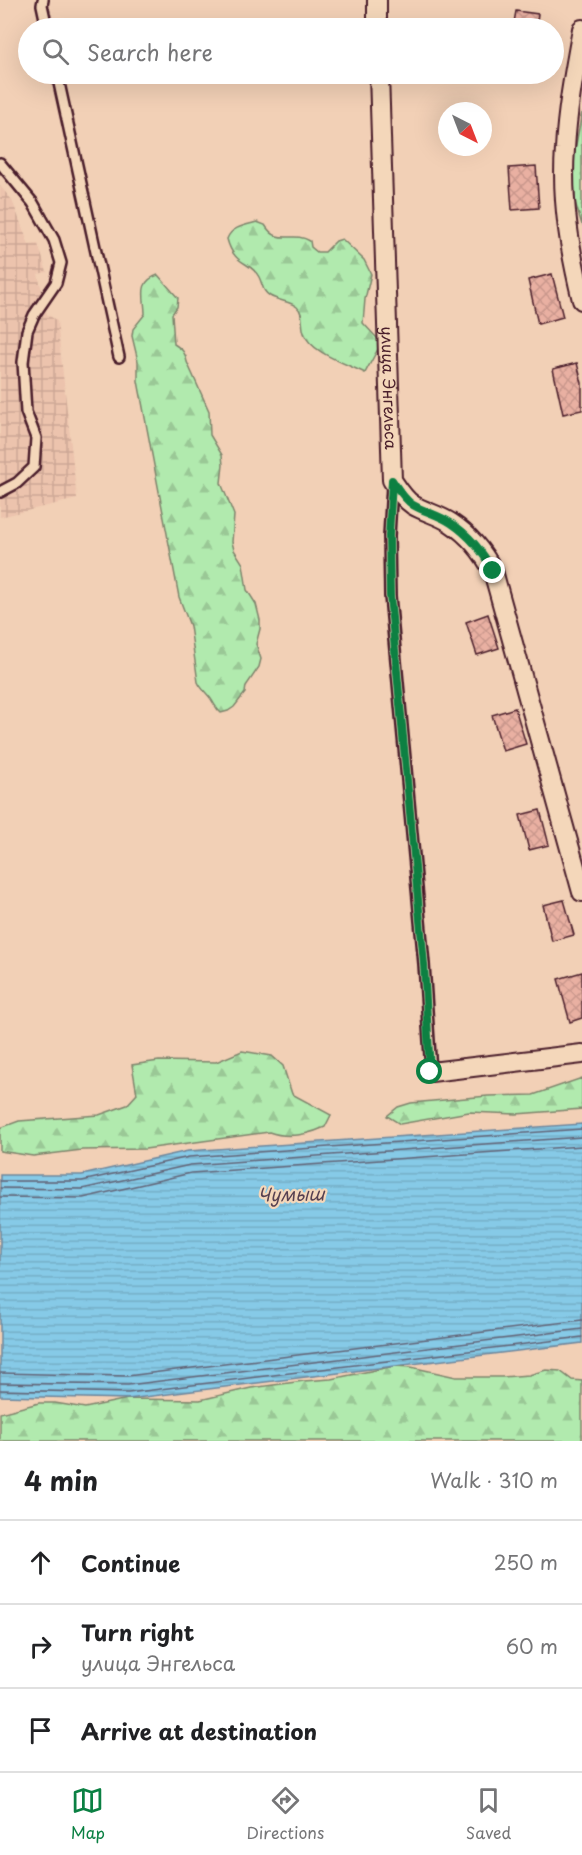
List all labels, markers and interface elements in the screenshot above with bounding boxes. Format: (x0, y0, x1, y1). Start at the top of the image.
search box (18, 18, 564, 84)
icon: search (39, 35, 72, 68)
text: Search here (87, 35, 213, 68)
north arrow (438, 102, 492, 156)
street label: улица Энгельса (376, 326, 404, 450)
route end (479, 557, 505, 583)
route start (416, 1058, 442, 1084)
water label: Чумыш (257, 1179, 326, 1208)
text: 4 min (24, 1461, 98, 1500)
text: Walk · 310 m (430, 1465, 558, 1495)
icon: ahead (24, 1546, 57, 1579)
text: Continue (81, 1546, 180, 1579)
text: 250 m (494, 1547, 558, 1577)
text: Turn right (81, 1615, 194, 1648)
icon: right (24, 1630, 57, 1663)
text: 60 m (506, 1631, 558, 1661)
text: улица Энгельса (81, 1648, 235, 1678)
icon: arrive (24, 1714, 57, 1747)
text: Arrive at destination (81, 1714, 317, 1747)
tab: Map (71, 1784, 105, 1844)
tab: Directions (246, 1784, 324, 1844)
tab: Saved (466, 1784, 511, 1844)

